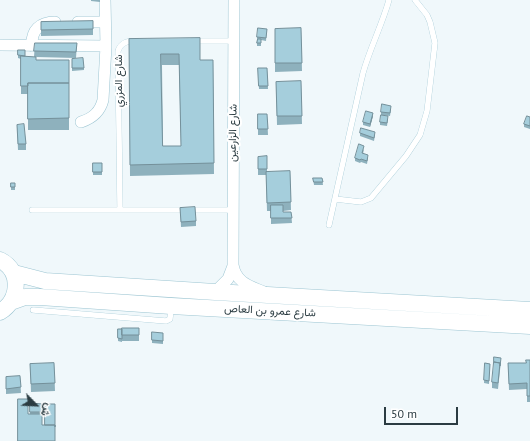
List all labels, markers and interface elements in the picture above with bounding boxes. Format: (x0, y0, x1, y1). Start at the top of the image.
street label: شارع المزري (112, 55, 126, 107)
street label: شارع الزارعين (226, 104, 240, 162)
street label: شارع عمرو بن العاص (224, 302, 316, 320)
north arrow (16, 385, 56, 425)
scale bar (386, 399, 460, 425)
text: ش (38, 401, 56, 419)
text: 50 m (391, 406, 417, 421)

